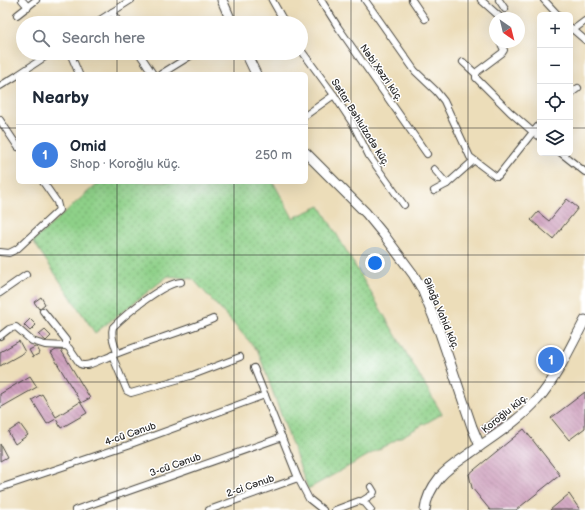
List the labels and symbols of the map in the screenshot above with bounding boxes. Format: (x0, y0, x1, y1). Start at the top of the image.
north arrow (489, 12, 525, 48)
street label: Nəbi Xəzri küç. (357, 42, 405, 103)
street label: Səttar Bəhlulzadə küç. (328, 77, 392, 168)
your location (365, 253, 385, 273)
street label: Əliağa Vahid küç. (421, 276, 462, 351)
pin: 1 (538, 345, 564, 375)
street label: Koroğlu küç. (479, 392, 530, 436)
street label: 4-cü Cənub (103, 419, 158, 448)
street label: 3-cü Cənub (148, 450, 203, 479)
street label: 2-ci Cənub (225, 472, 276, 500)

